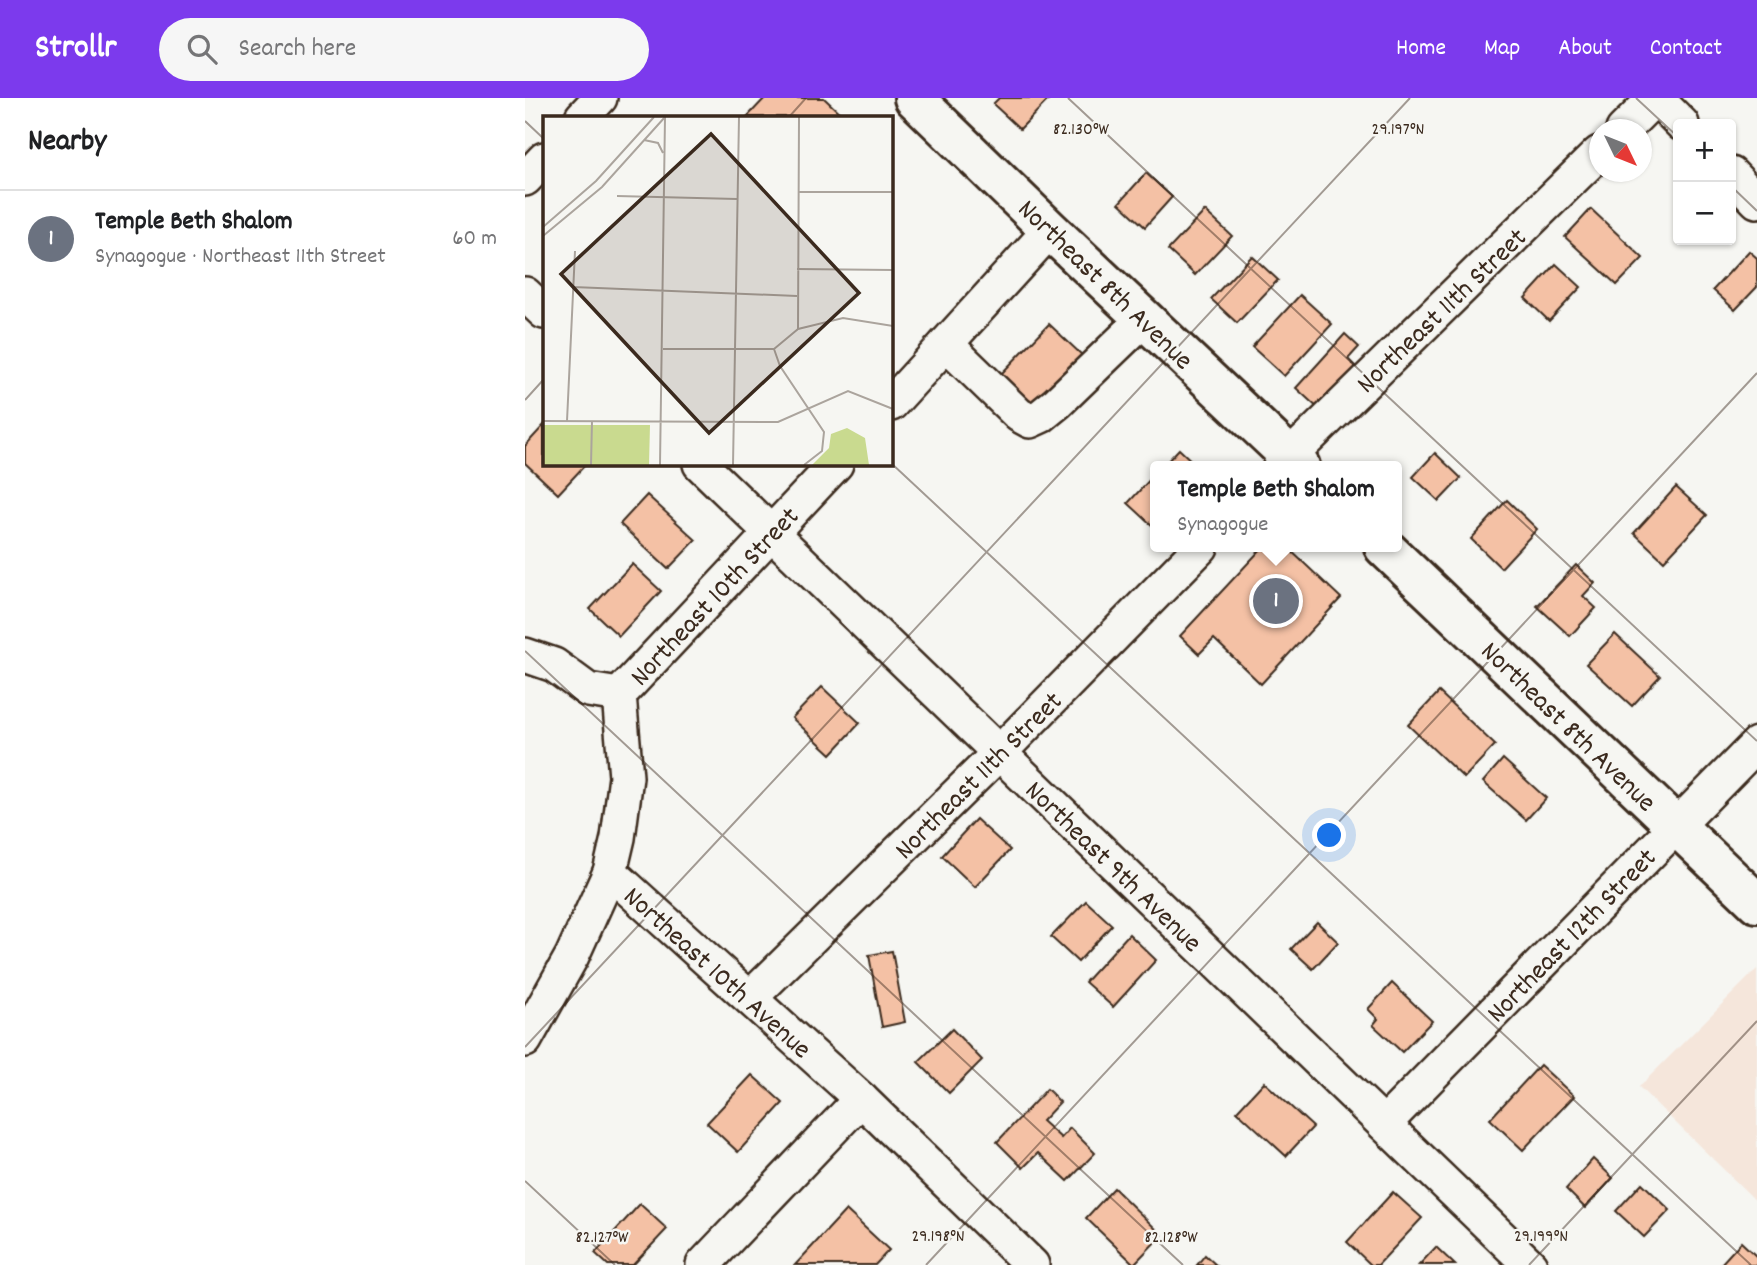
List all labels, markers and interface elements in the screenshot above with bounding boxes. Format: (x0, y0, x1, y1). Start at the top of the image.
search box (159, 18, 649, 81)
text: Strollr (35, 26, 117, 73)
icon: search (183, 30, 221, 68)
text: Search here (239, 31, 356, 68)
text: Home (1396, 32, 1446, 66)
text: Map (1484, 32, 1520, 66)
text: About (1558, 32, 1612, 66)
text: Contact (1650, 32, 1722, 66)
inset map (543, 116, 893, 466)
text: 82.130°W (1053, 118, 1110, 143)
text: 29.197°N (1372, 118, 1424, 143)
north arrow (1589, 119, 1652, 182)
map controls (1673, 119, 1736, 245)
button: + (1673, 119, 1736, 182)
text: Nearby (28, 122, 106, 165)
button: − (1673, 182, 1736, 245)
street label: Northeast 8th Avenue (1006, 192, 1201, 381)
text: Temple Beth Shalom (95, 204, 293, 241)
street label: Northeast 11th Street (1349, 221, 1538, 405)
text: 1 (48, 223, 54, 256)
text: 60 m (452, 223, 497, 256)
text: Synagogue · Northeast 11th Street (95, 241, 386, 274)
popup (1150, 461, 1402, 552)
text: Temple Beth Shalom (1177, 472, 1375, 509)
street label: Northeast 10th Street (623, 500, 811, 697)
text: Synagogue (1177, 509, 1268, 542)
pin: 1 (1253, 575, 1299, 627)
street label: Northeast 8th Avenue (1469, 634, 1664, 823)
street label: Northeast 11th Street (887, 684, 1074, 871)
street label: Northeast 9th Avenue (1014, 773, 1209, 964)
your location (1312, 818, 1346, 852)
street label: Northeast 12th Street (1479, 841, 1668, 1034)
street label: Northeast 10th Avenue (613, 879, 819, 1070)
text: 29.198°N (911, 1225, 965, 1250)
text: 29.199°N (1514, 1225, 1568, 1250)
text: 82.127°W (576, 1226, 629, 1251)
text: 82.128°W (1144, 1226, 1198, 1251)

